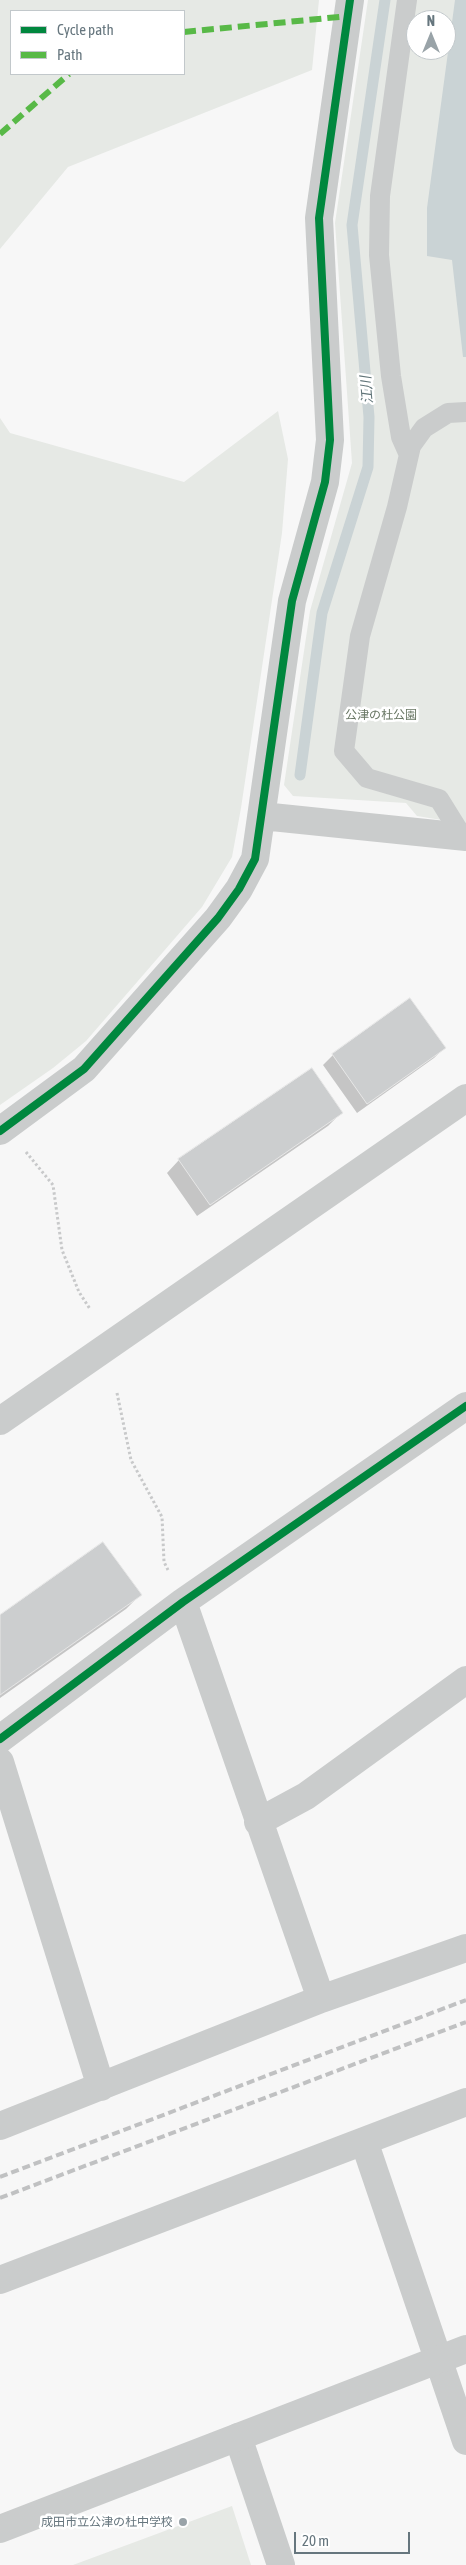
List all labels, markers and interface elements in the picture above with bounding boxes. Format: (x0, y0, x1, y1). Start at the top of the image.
legend (10, 10, 185, 75)
north arrow (406, 10, 456, 60)
text: N (427, 13, 435, 29)
text: Cycle path (57, 21, 114, 38)
text: Path (57, 46, 83, 63)
water label: 江川 (357, 375, 377, 405)
park label: 公津の杜公園 (345, 708, 417, 722)
place label: 成田市立公津の杜中学校 (41, 2515, 173, 2529)
marker: 成田市立公津の杜中学校 (177, 2516, 189, 2528)
scale bar (296, 2522, 412, 2554)
text: 20 m (302, 2532, 329, 2549)

